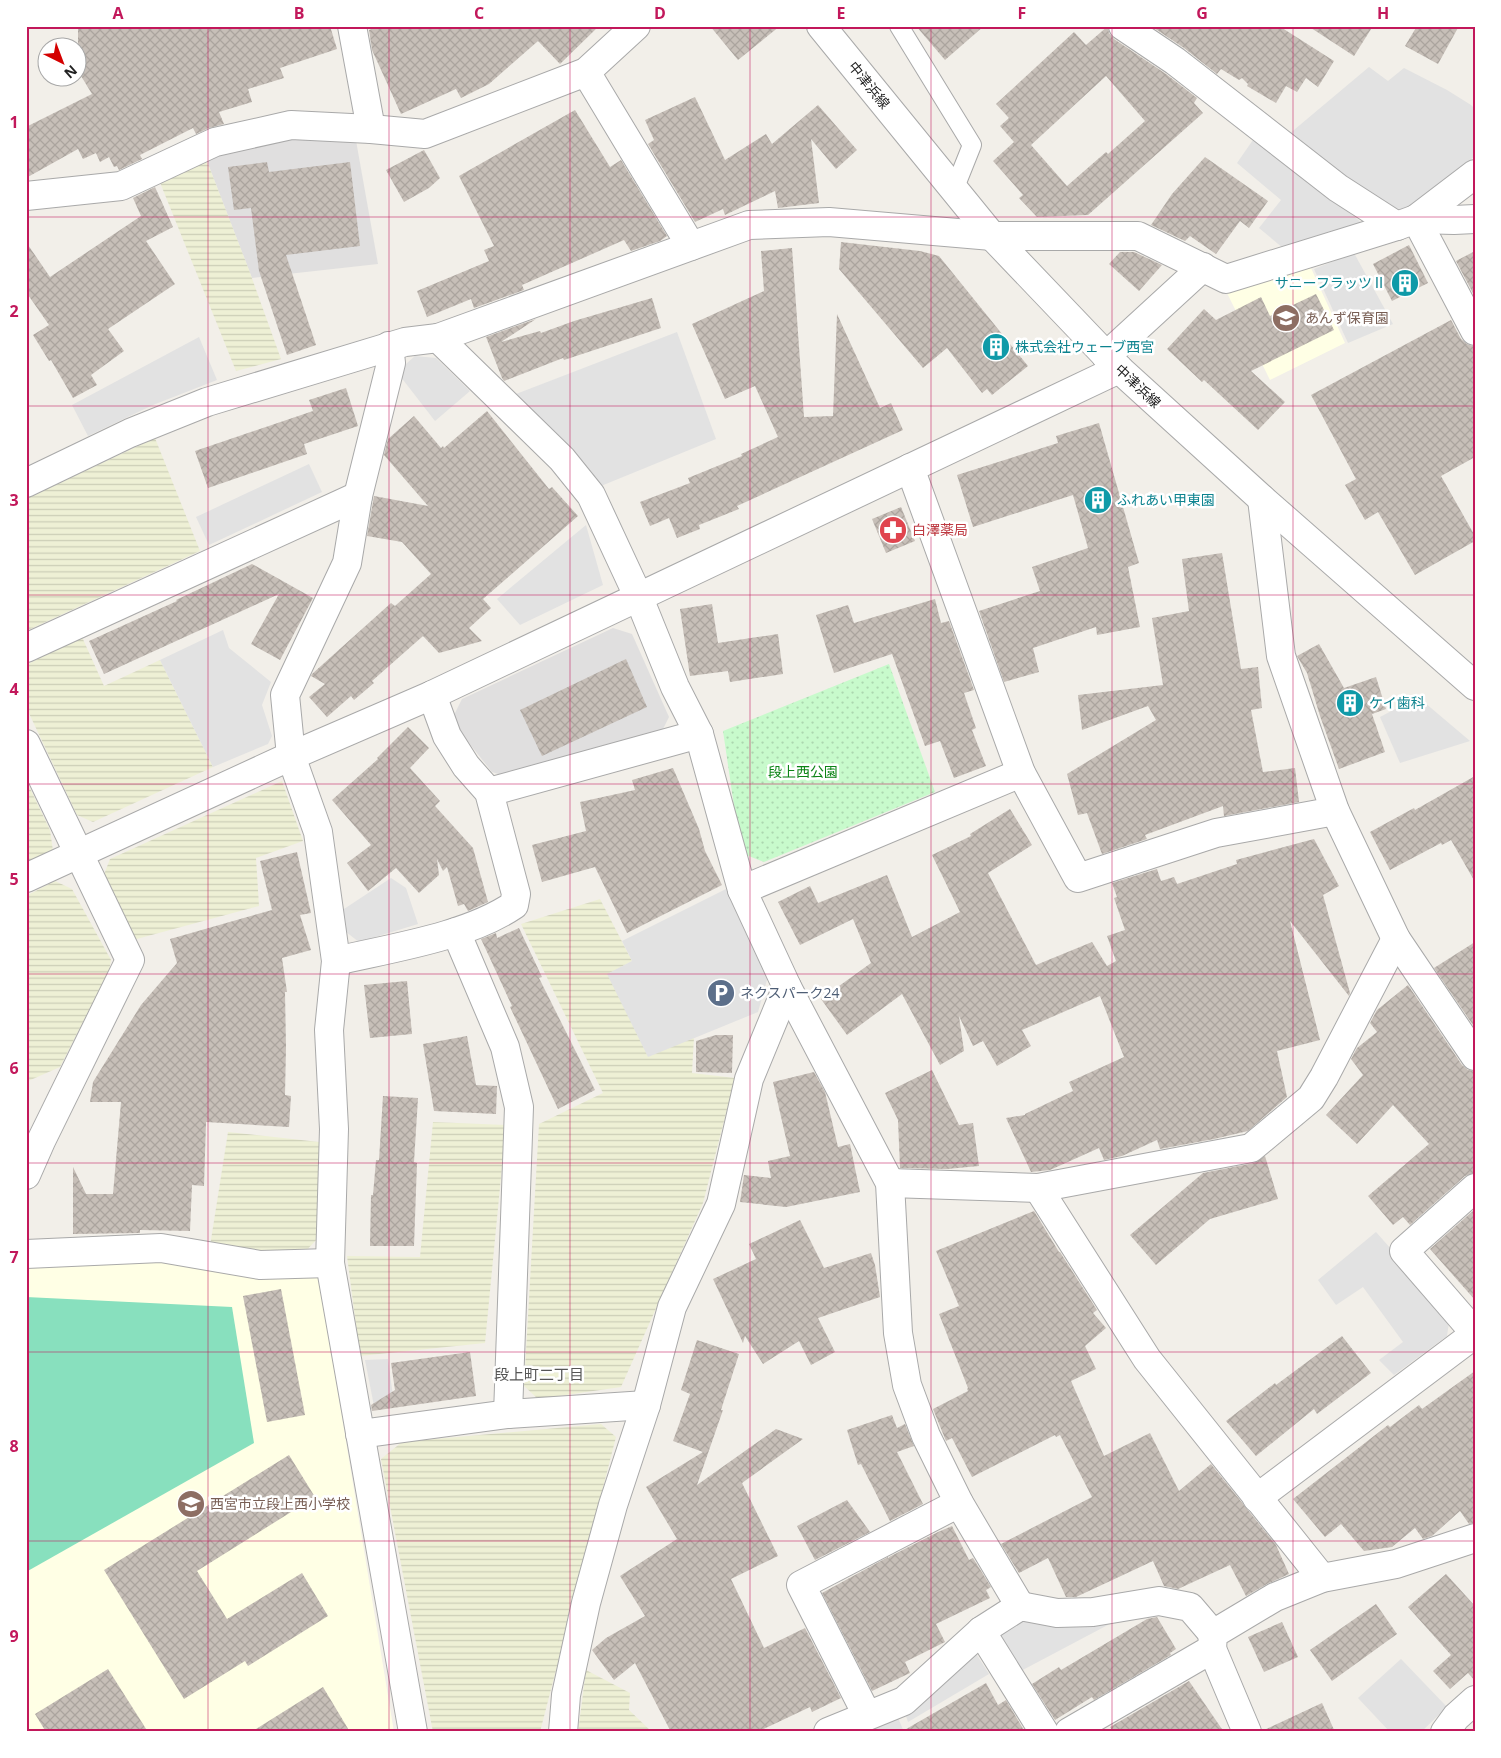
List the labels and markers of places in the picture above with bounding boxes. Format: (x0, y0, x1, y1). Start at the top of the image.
building icon: サニーフラッツⅡ (1390, 268, 1420, 298)
place label: サニーフラッツⅡ (1275, 273, 1386, 292)
school or university icon: あんず保育園 (1271, 303, 1301, 333)
place label: あんず保育園 (1305, 308, 1389, 327)
building icon: 株式会社ウェーブ西宮 (981, 332, 1011, 362)
place label: 株式会社ウェーブ西宮 (1015, 337, 1154, 356)
building icon: ふれあい甲東園 (1083, 485, 1113, 515)
place label: ふれあい甲東園 (1117, 490, 1215, 509)
pharmacy icon: 白澤薬局 (878, 515, 908, 545)
place label: 白澤薬局 (912, 520, 968, 539)
building icon: ケイ歯科 (1335, 688, 1365, 718)
place label: ケイ歯科 (1369, 693, 1425, 712)
parking icon: ネクスパーク24 (706, 978, 736, 1008)
place label: ネクスパーク24 (740, 983, 840, 1002)
school or university icon: 西宮市立段上西小学校 (176, 1489, 206, 1519)
place label: 西宮市立段上西小学校 (210, 1494, 350, 1513)

